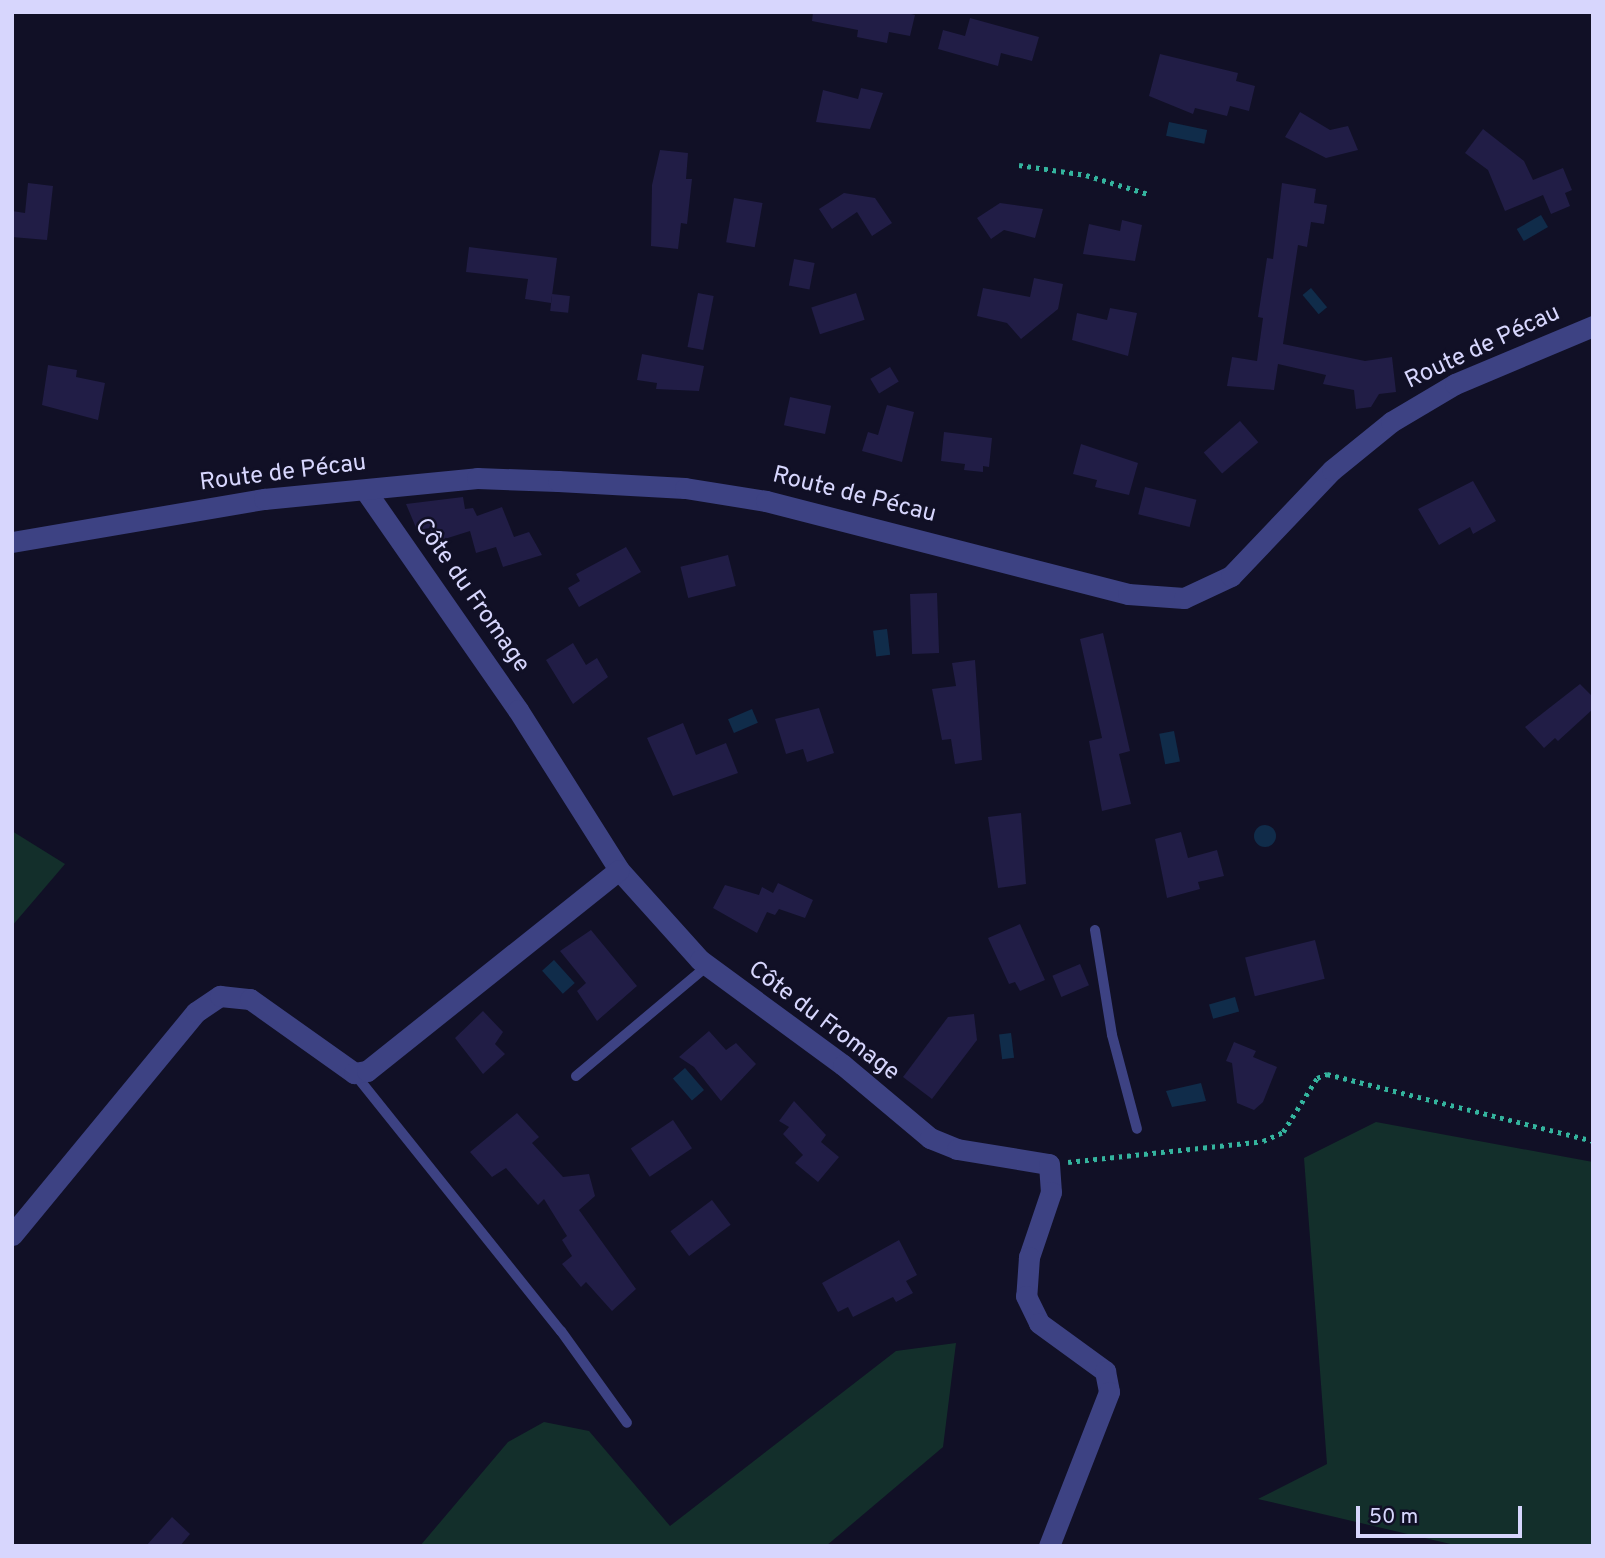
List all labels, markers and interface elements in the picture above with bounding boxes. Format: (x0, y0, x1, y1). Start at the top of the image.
street label: Route de Pécau (1401, 300, 1565, 396)
street label: Route de Pécau (198, 449, 368, 499)
street label: Route de Pécau (769, 462, 939, 530)
street label: Côte du Fromage (407, 513, 535, 679)
street label: Côte du Fromage (742, 956, 904, 1088)
scale bar (1360, 1492, 1526, 1536)
text: 50 m (1369, 1504, 1418, 1531)

